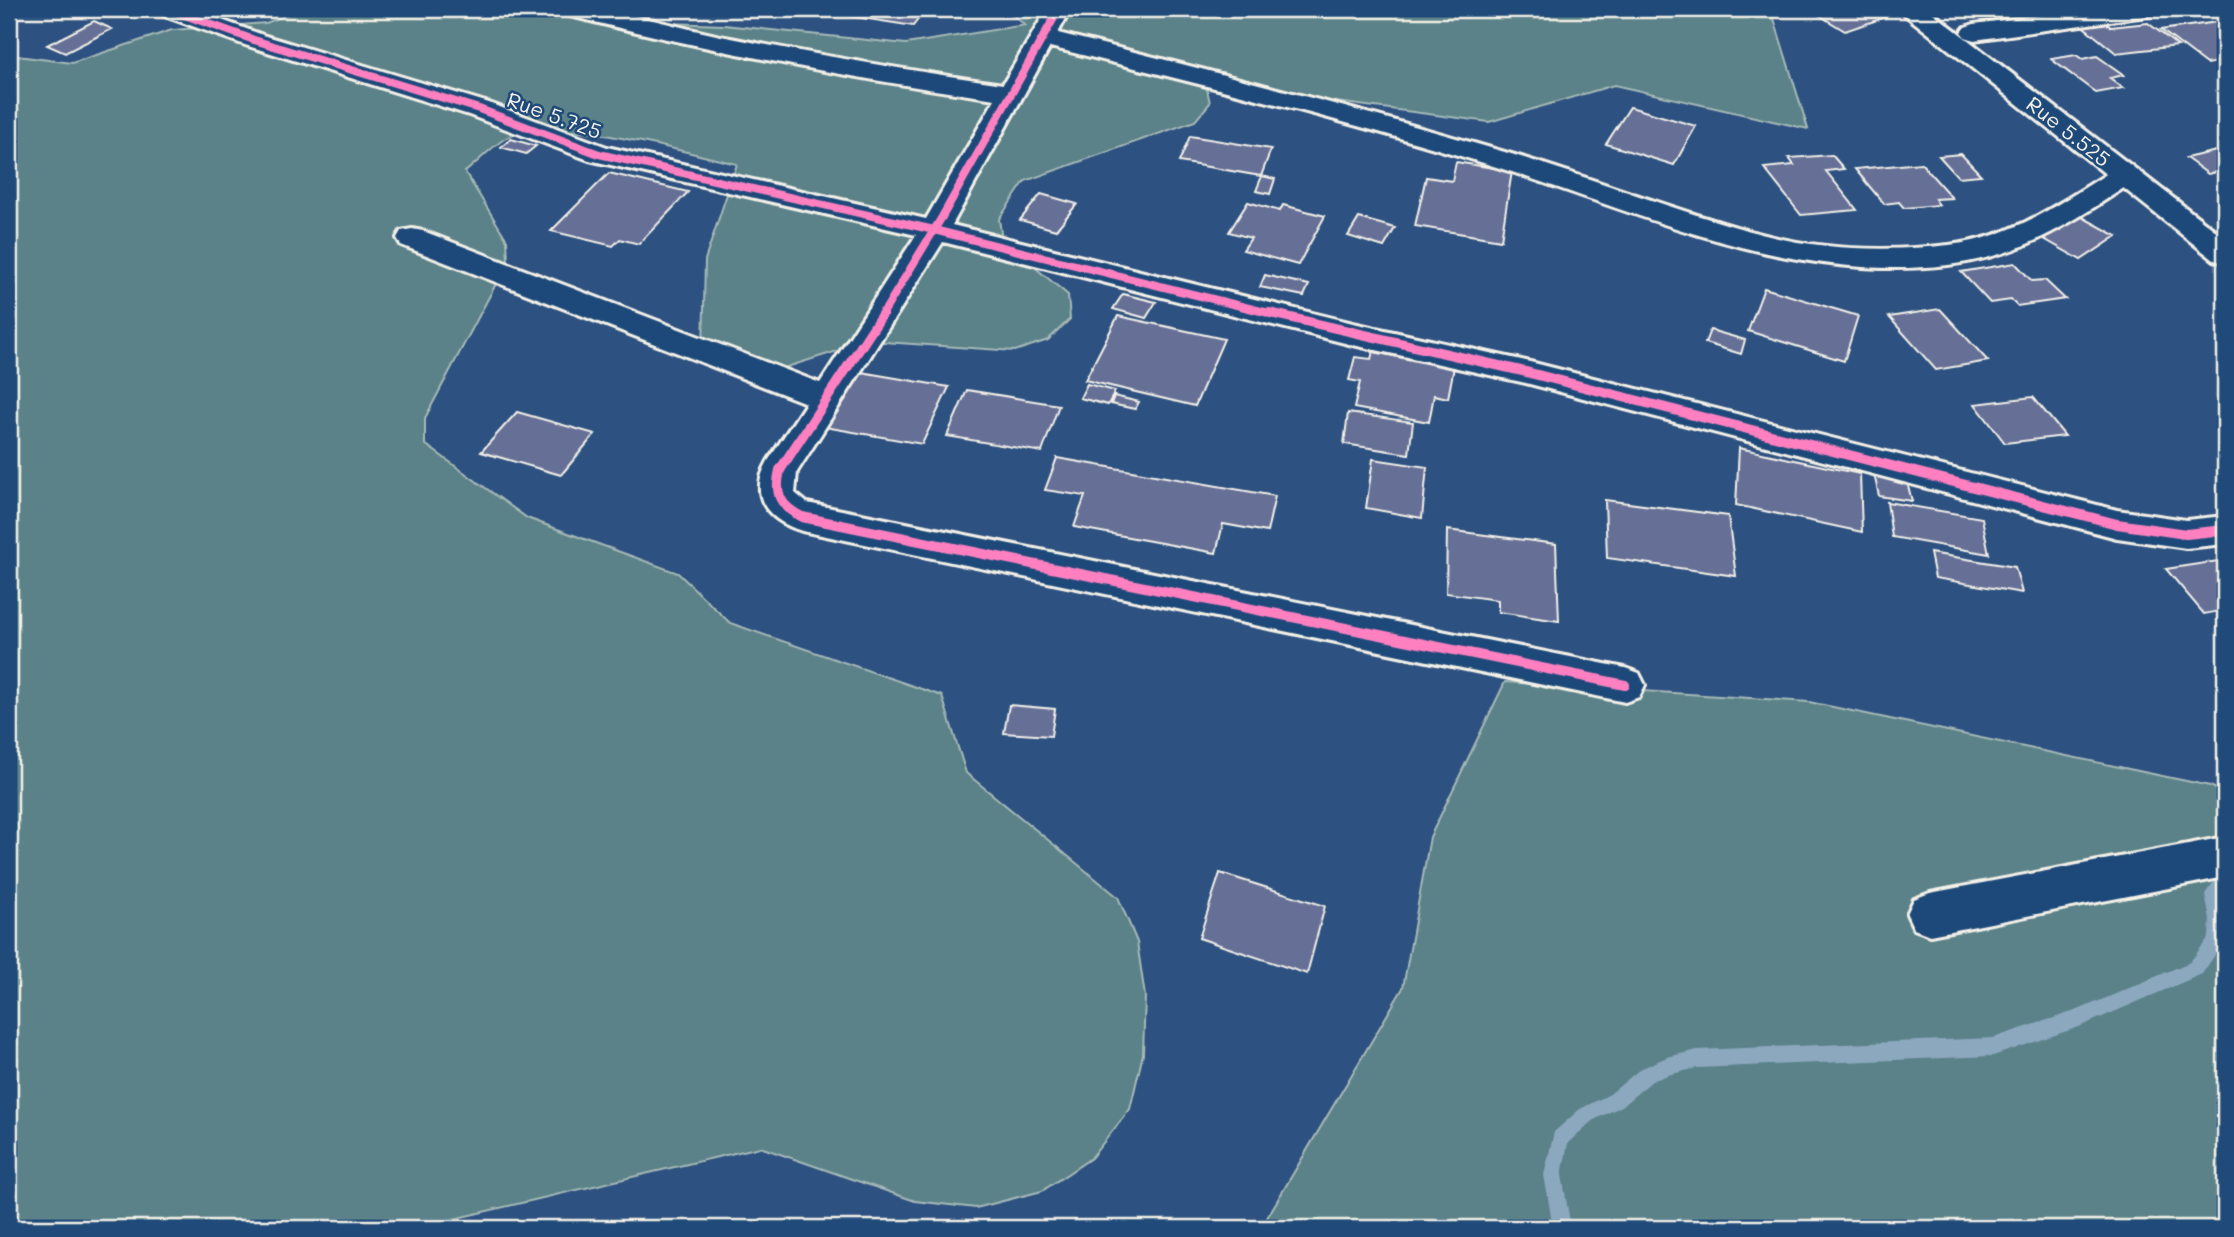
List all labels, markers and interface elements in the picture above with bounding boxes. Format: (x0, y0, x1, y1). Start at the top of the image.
street label: Rue 5.725 (503, 85, 606, 144)
street label: Rue 5.525 (2021, 90, 2116, 172)

